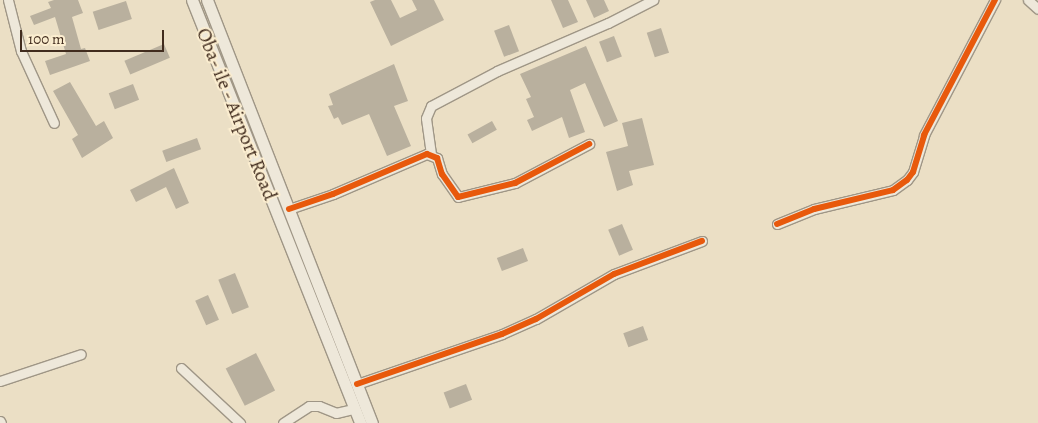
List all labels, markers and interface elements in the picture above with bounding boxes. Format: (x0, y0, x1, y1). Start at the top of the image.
scale bar (22, 20, 166, 52)
street label: Oba- ile - Airport Road (191, 24, 283, 204)
text: 100 m (28, 29, 65, 49)

